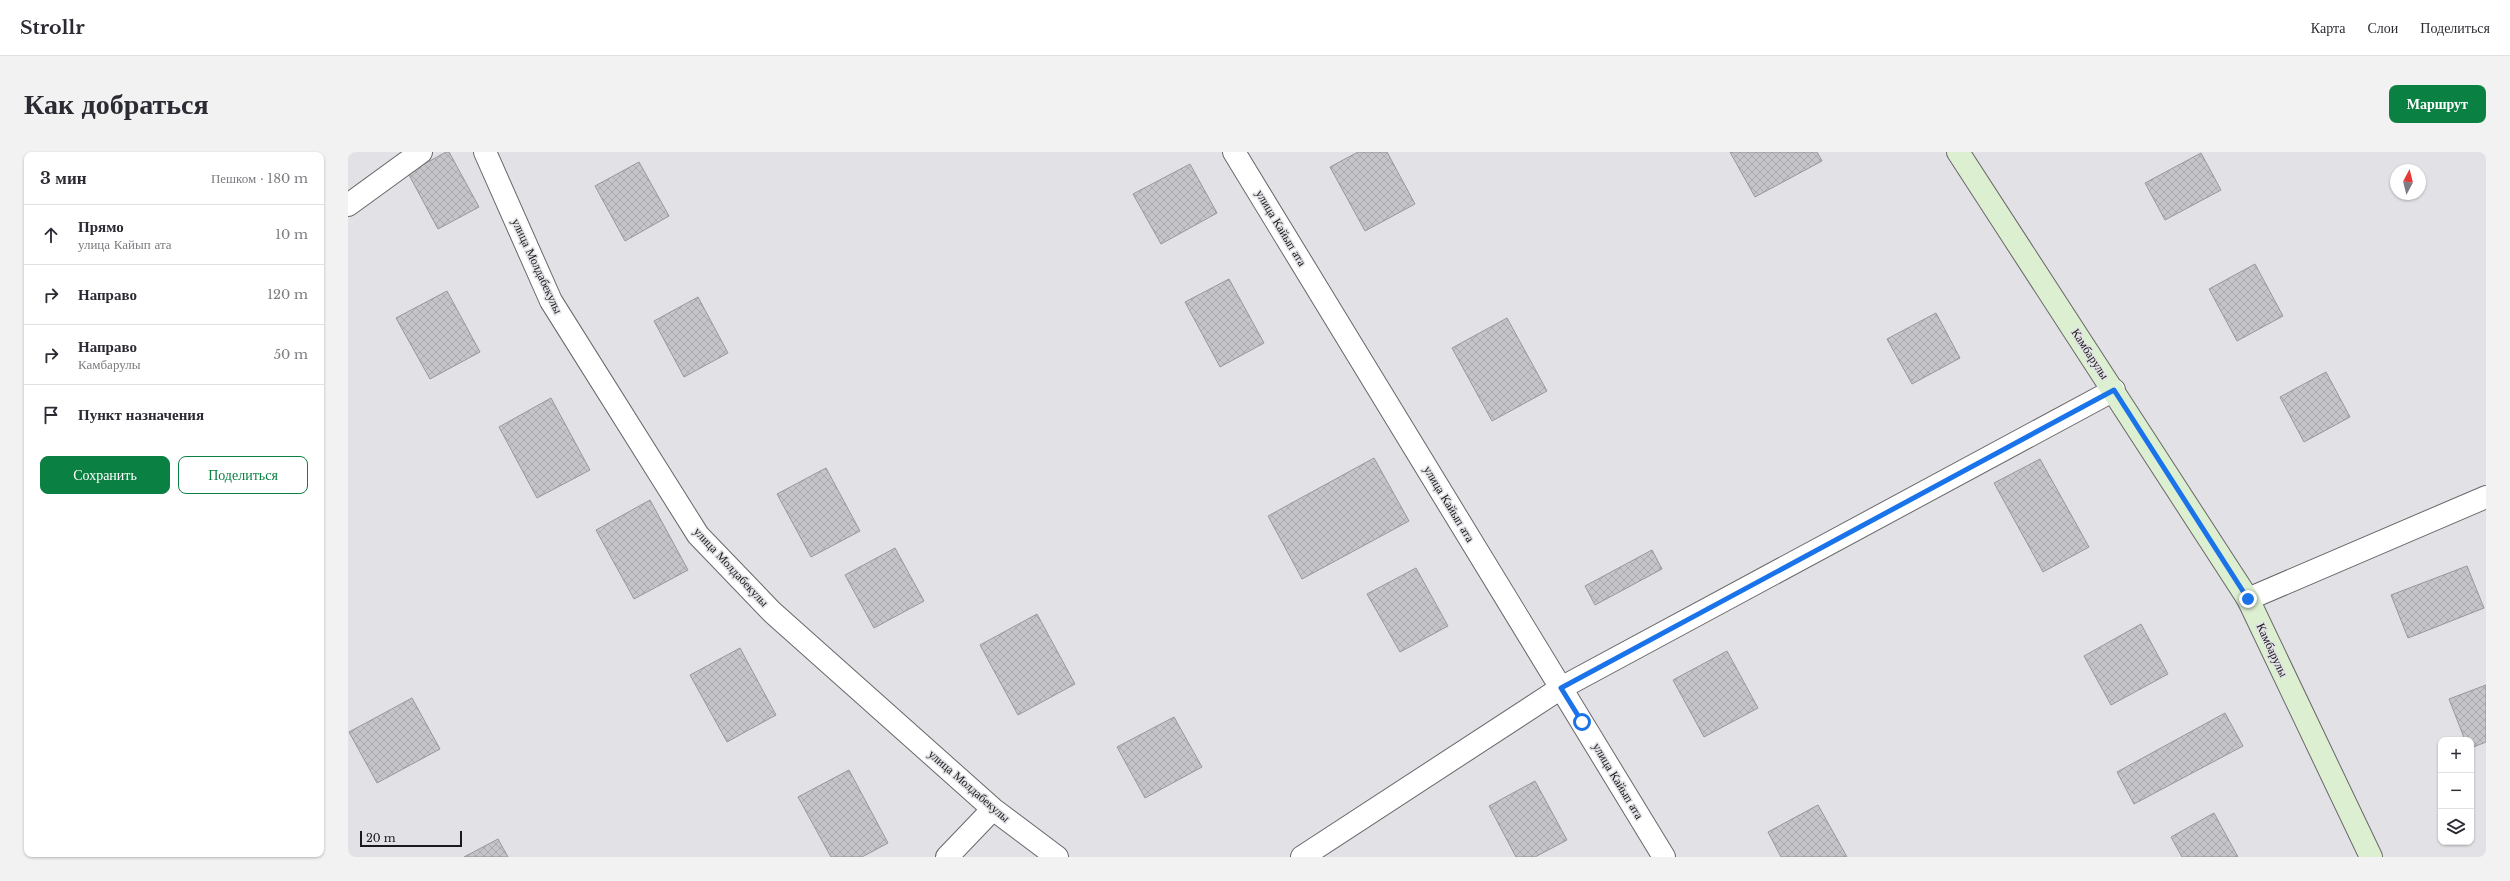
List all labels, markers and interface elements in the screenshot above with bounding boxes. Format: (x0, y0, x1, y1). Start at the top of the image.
text: Strollr (20, 16, 85, 39)
text: Карта (2311, 19, 2345, 37)
text: Слои (2367, 19, 2398, 37)
text: Поделиться (2420, 19, 2490, 37)
button: Маршрут (2389, 85, 2486, 123)
text: Как добраться (24, 87, 209, 122)
north arrow (2390, 164, 2426, 200)
text: 3 мин (40, 168, 87, 189)
text: Пешком · 180 m (211, 170, 308, 187)
street label: улица Кайып ата (1253, 187, 1310, 269)
street label: улица Молдабекулы (509, 216, 566, 316)
text: Прямо (78, 217, 124, 236)
icon: ahead (40, 224, 62, 246)
text: 10 m (275, 226, 308, 243)
text: улица Кайып ата (78, 236, 172, 253)
icon: right (40, 284, 62, 306)
text: Направо (78, 285, 137, 304)
text: 120 m (267, 286, 308, 303)
street label: Камбарулы (2068, 326, 2112, 382)
text: Направо (78, 337, 137, 356)
icon: right (40, 344, 62, 366)
text: 50 m (274, 346, 308, 363)
text: Камбарулы (78, 356, 140, 373)
icon: arrive (40, 404, 62, 426)
text: Пункт назначения (78, 405, 204, 424)
button: Сохранить (40, 456, 170, 494)
button: Поделиться (178, 456, 308, 494)
street label: улица Кайып ата (1421, 463, 1478, 545)
street label: улица Молдабекулы (691, 524, 772, 610)
route end (2239, 590, 2257, 608)
street label: Камбарулы (2253, 621, 2291, 679)
route start (1573, 713, 1591, 731)
map controls (2438, 737, 2474, 845)
button: + (2438, 737, 2474, 773)
street label: улица Кайып ата (1590, 740, 1647, 822)
street label: улица Молдабекулы (925, 746, 1013, 825)
button: − (2438, 773, 2474, 809)
button: layers (2438, 809, 2474, 845)
scale bar (360, 829, 462, 848)
text: 20 m (366, 831, 396, 845)

